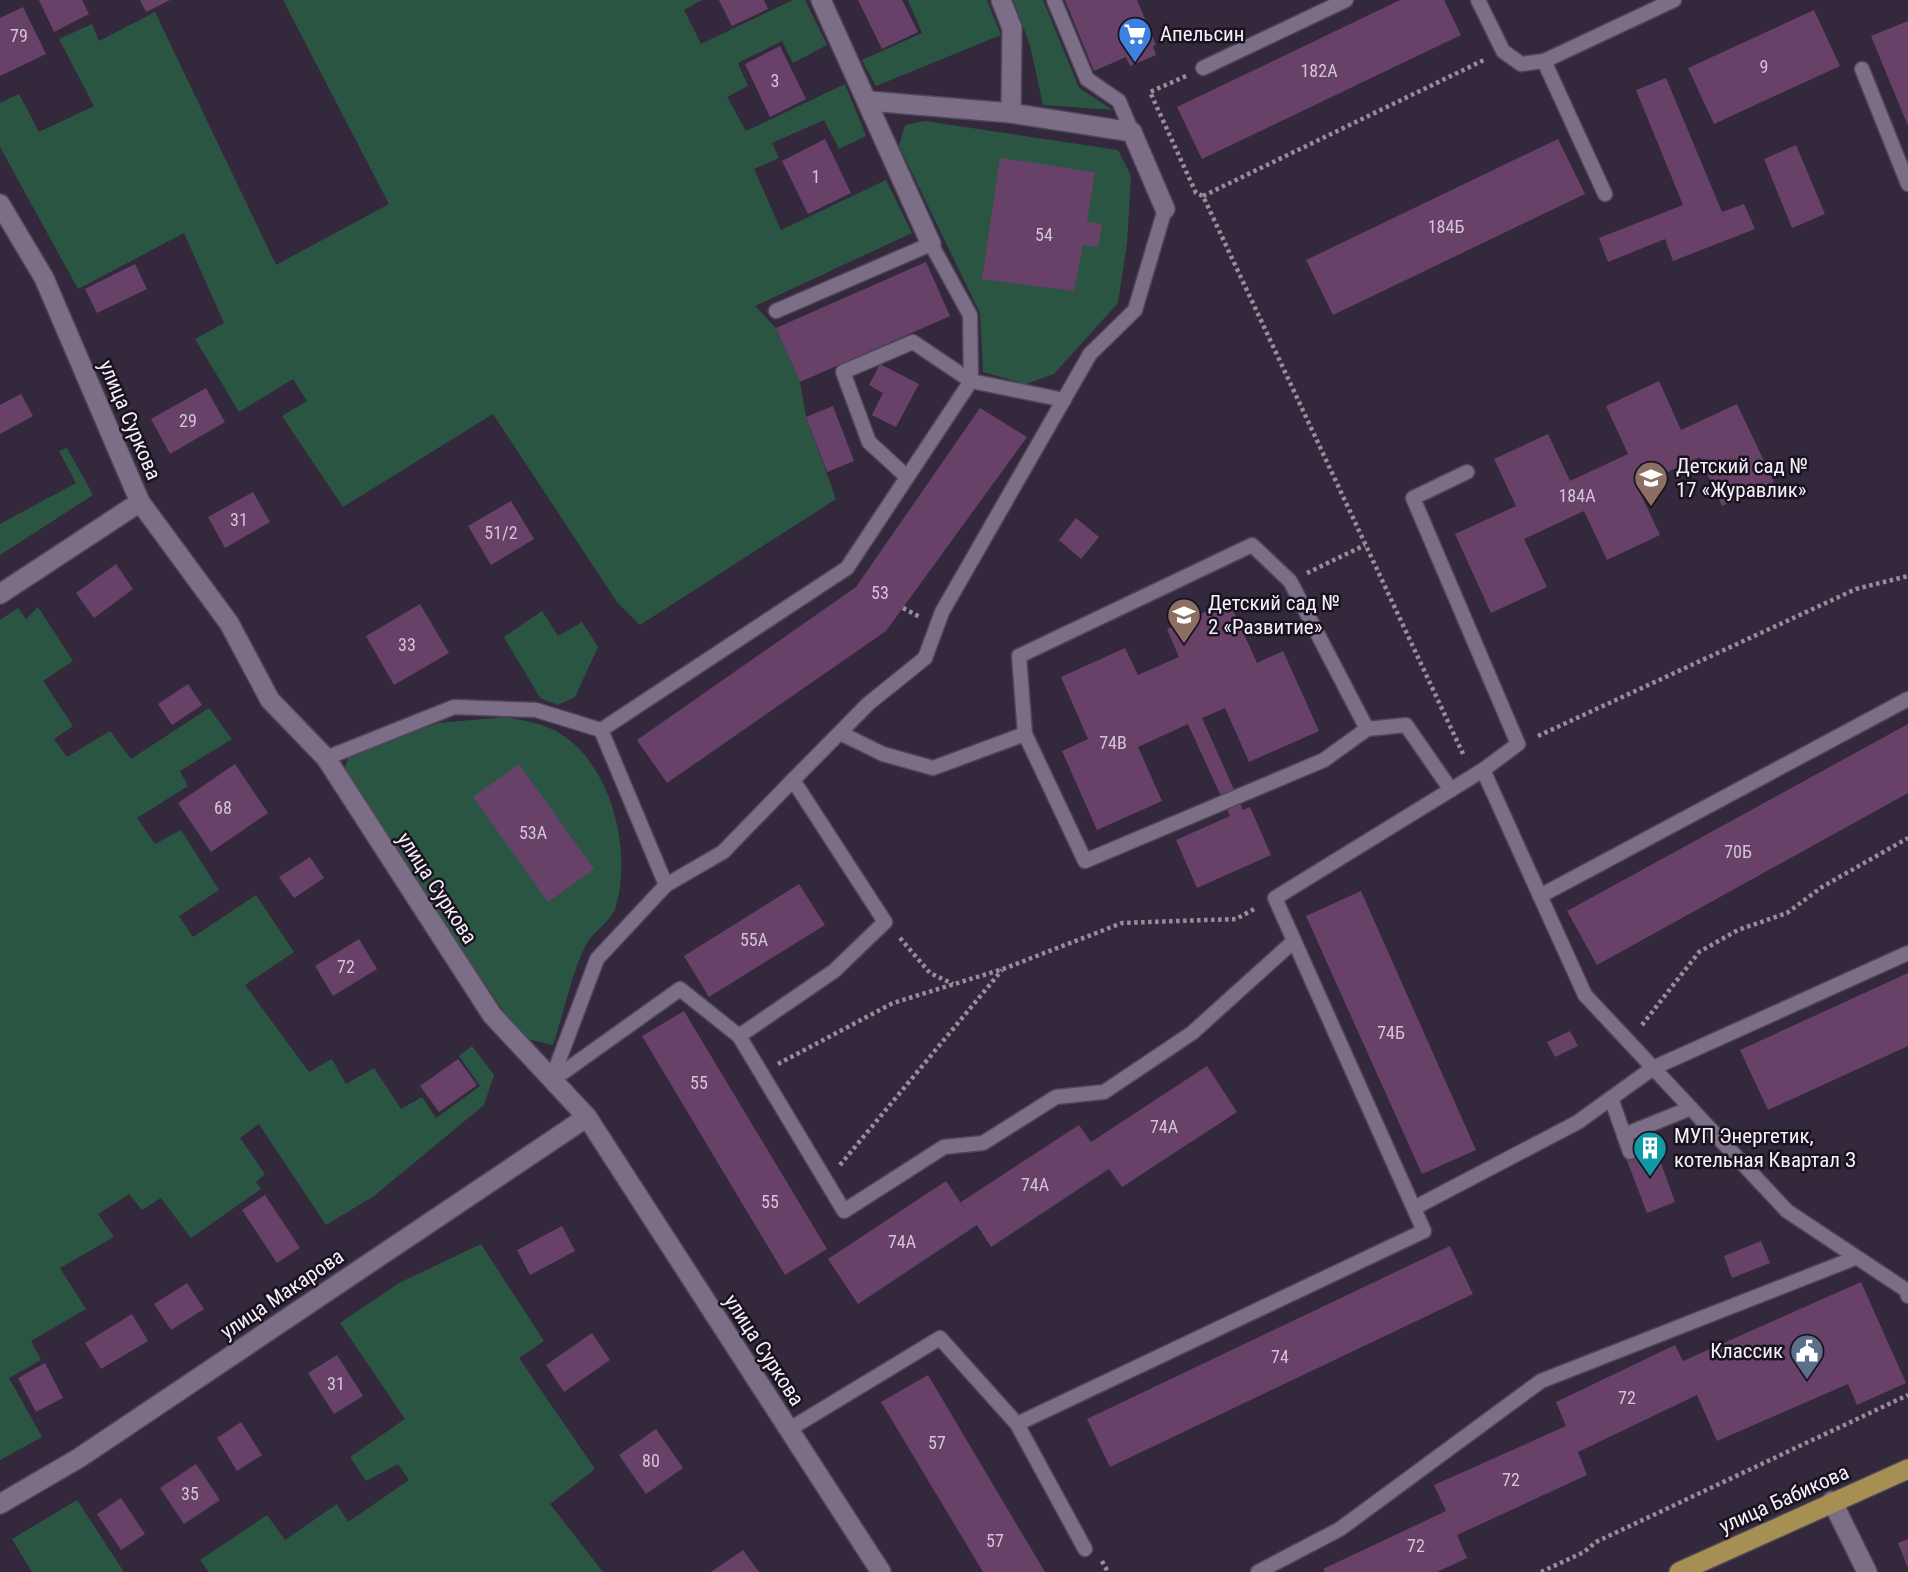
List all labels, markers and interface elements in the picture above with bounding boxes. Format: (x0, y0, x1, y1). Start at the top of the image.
supermarket icon: Апельсин (1116, 15, 1154, 64)
place label: Апельсин (1160, 22, 1245, 46)
house number: 79 (10, 25, 28, 46)
house number: 9 (1760, 56, 1768, 77)
house number: 182А (1300, 60, 1338, 81)
house number: 3 (771, 70, 779, 91)
house number: 1 (812, 166, 820, 187)
house number: 184Б (1428, 216, 1464, 237)
house number: 54 (1035, 224, 1053, 245)
street label: улица Суркова (94, 357, 166, 483)
house number: 29 (179, 410, 197, 431)
place label: Детский сад № 17 «Журавлик» (1676, 454, 1808, 502)
school or university icon: Детский сад № 17 «Журавлик» (1632, 459, 1670, 508)
house number: 184А (1558, 485, 1596, 506)
house number: 31 (230, 509, 248, 530)
house number: 51/2 (484, 522, 518, 543)
house number: 53 (871, 582, 889, 603)
place label: Детский сад № 2 «Развитие» (1208, 591, 1340, 639)
school or university icon: Детский сад № 2 «Развитие» (1165, 596, 1203, 645)
house number: 33 (398, 634, 416, 655)
house number: 74В (1099, 732, 1127, 753)
house number: 68 (214, 797, 232, 818)
house number: 53А (519, 822, 548, 843)
street label: улица Суркова (392, 828, 482, 948)
house number: 70Б (1724, 841, 1752, 862)
house number: 55А (740, 929, 769, 950)
house number: 72 (337, 956, 355, 977)
house number: 74Б (1377, 1022, 1405, 1043)
house number: 55 (690, 1072, 708, 1093)
house number: 74А (1150, 1116, 1179, 1137)
place label: МУП Энергетик, котельная Квартал З (1674, 1124, 1856, 1172)
building icon: МУП Энергетик, котельная Квартал З (1631, 1129, 1669, 1178)
house number: 74А (1021, 1174, 1050, 1195)
house number: 55 (761, 1191, 779, 1212)
house number: 74А (888, 1231, 917, 1252)
street label: улица Макарова (216, 1244, 348, 1344)
street label: улица Суркова (719, 1290, 809, 1410)
public building icon: Классик (1788, 1332, 1826, 1381)
place label: Классик (1710, 1339, 1783, 1363)
house number: 74 (1271, 1346, 1289, 1367)
house number: 31 (327, 1373, 345, 1394)
house number: 72 (1618, 1387, 1636, 1408)
house number: 57 (928, 1432, 946, 1453)
house number: 80 (642, 1450, 660, 1471)
street label: улица Бабикова (1716, 1460, 1852, 1538)
house number: 72 (1502, 1469, 1520, 1490)
house number: 35 (181, 1483, 199, 1504)
house number: 57 (986, 1530, 1004, 1551)
house number: 72 (1407, 1535, 1425, 1556)

